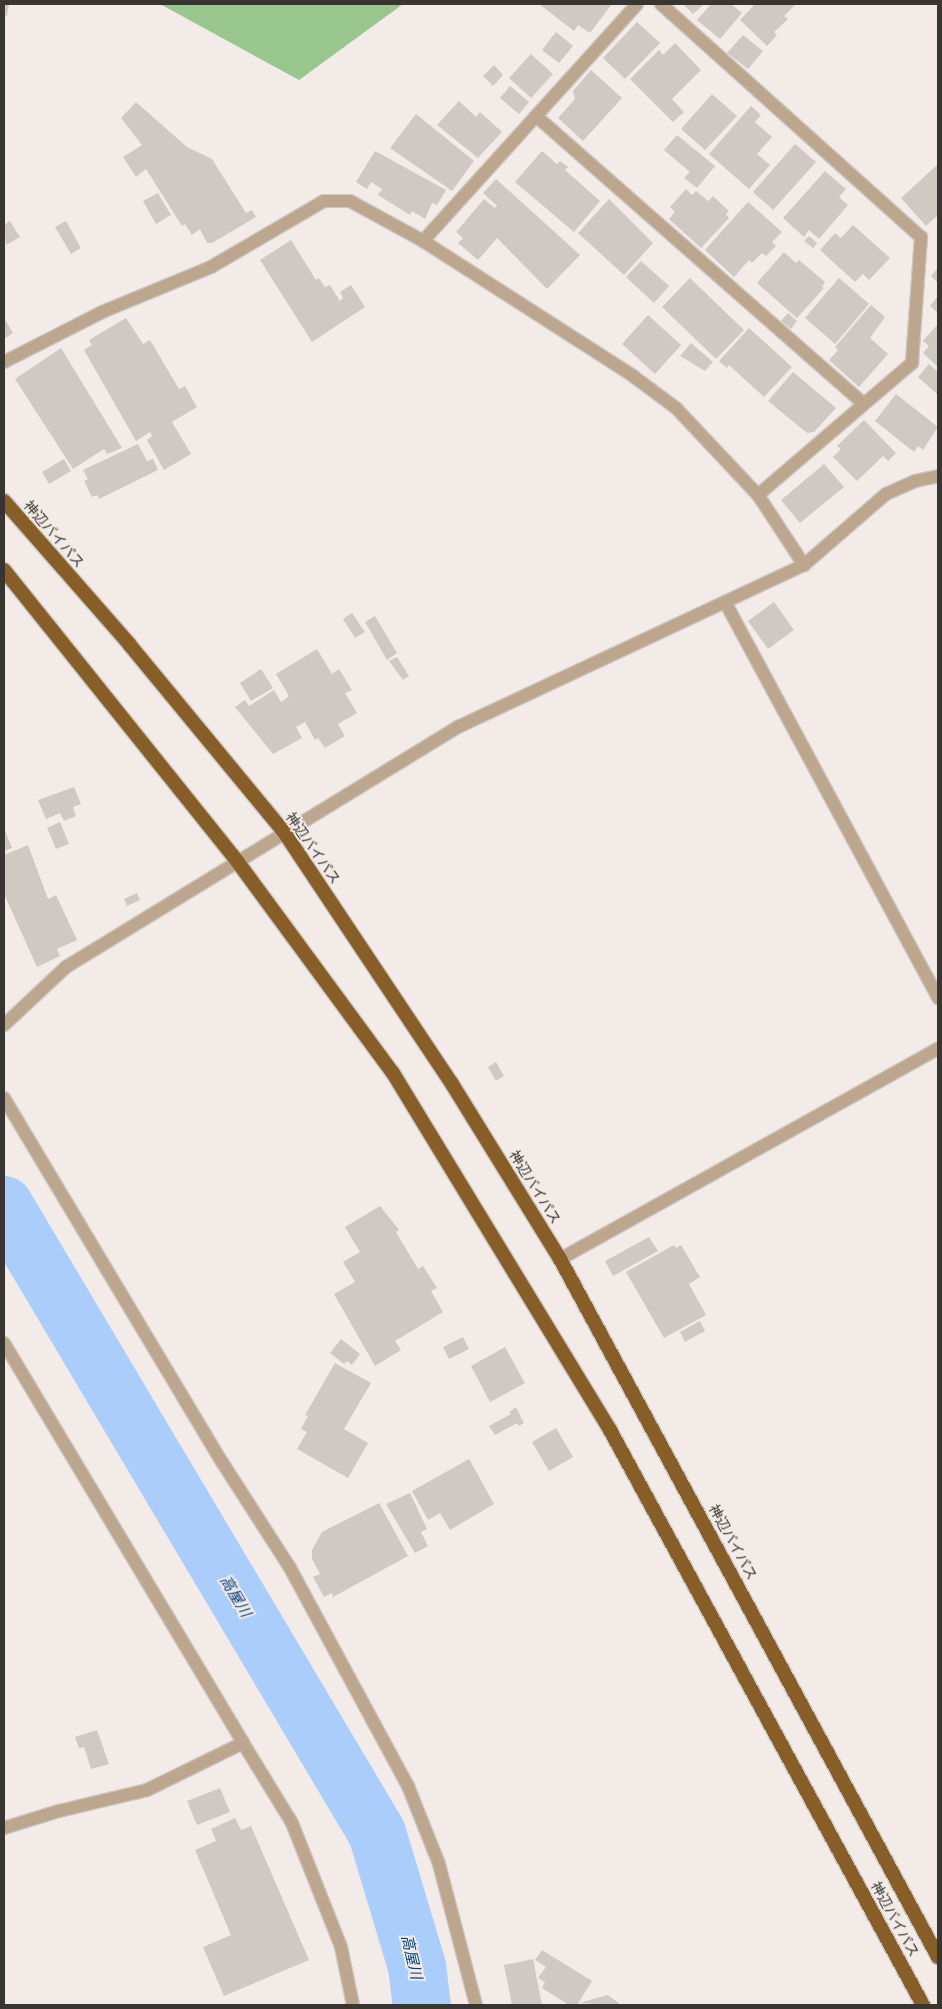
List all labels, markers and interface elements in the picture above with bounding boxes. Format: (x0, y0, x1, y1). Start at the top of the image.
street label: 神辺バイパス (20, 497, 88, 571)
street label: 神辺バイパス (282, 809, 344, 887)
street label: 神辺バイパス (506, 1147, 564, 1227)
street label: 神辺バイパス (705, 1501, 761, 1583)
water label: 高屋川 (217, 1572, 255, 1620)
street label: 神辺バイパス (867, 1878, 923, 1960)
water label: 高屋川 (398, 1933, 426, 1981)

